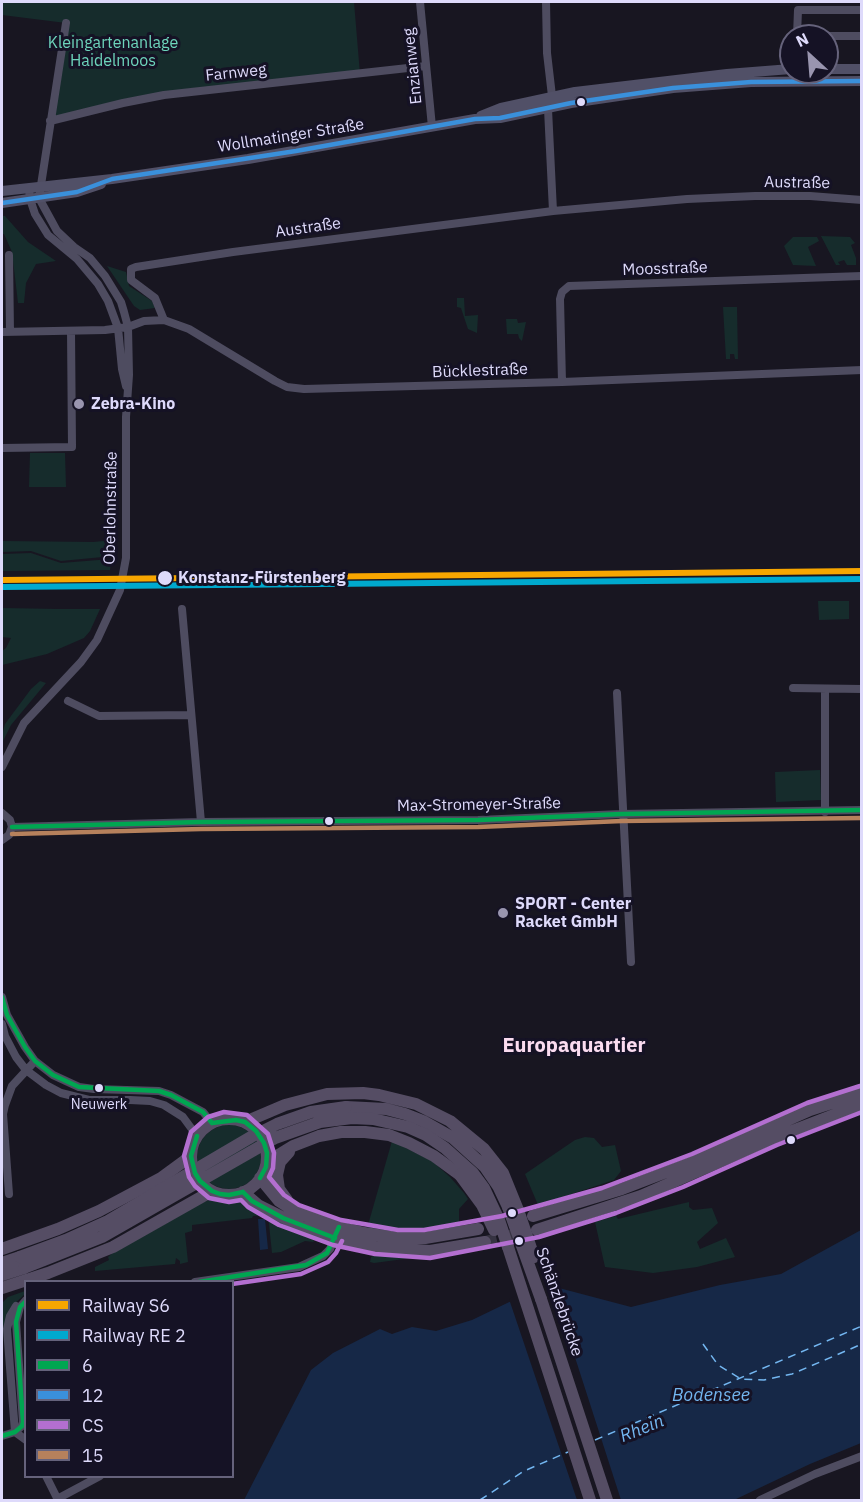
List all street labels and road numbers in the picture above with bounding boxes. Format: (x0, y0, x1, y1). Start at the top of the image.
street label: Enzianweg (399, 27, 427, 105)
street label: Farnweg (205, 60, 267, 86)
street label: Wollmatinger Straße (216, 115, 366, 157)
street label: Austraße (764, 173, 830, 193)
street label: Austraße (274, 214, 342, 242)
street label: Moosstraße (622, 258, 708, 280)
street label: Bücklestraße (432, 360, 528, 382)
street label: Oberlohnstraße (100, 451, 122, 565)
street label: Max-Stromeyer-Straße (397, 794, 561, 816)
street label: Schänzlebrücke (531, 1245, 587, 1359)

